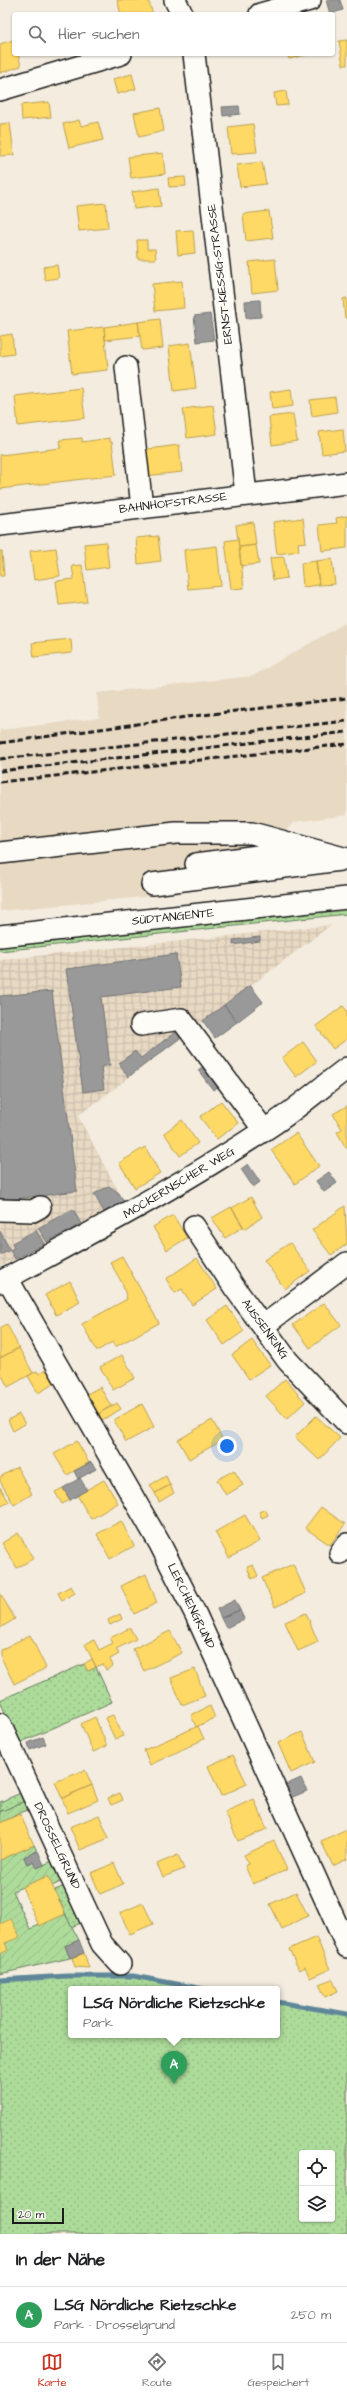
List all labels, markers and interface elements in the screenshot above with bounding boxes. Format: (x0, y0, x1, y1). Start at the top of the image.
search box (12, 12, 335, 56)
icon: search (26, 23, 48, 45)
text: Hier suchen (58, 24, 139, 45)
street label: ERNST-KIESSIG-STRASSE (203, 203, 237, 345)
street label: BAHNHOFSTRASSE (118, 488, 228, 518)
street label: SÜDTANGENTE (131, 904, 215, 930)
street label: MÖCKERNSCHER WEG (120, 1143, 239, 1223)
street label: AUSSENRING (237, 1295, 293, 1363)
your location (217, 1436, 237, 1456)
street label: LERCHENGRUND (163, 1560, 219, 1652)
street label: DROSSELGRUND (29, 1800, 85, 1892)
popup (68, 1986, 280, 2038)
text: LSG Nördliche Rietzschke (83, 1993, 265, 2014)
text: Park (83, 2014, 113, 2032)
pin: A (161, 2051, 187, 2084)
map controls (299, 2150, 335, 2222)
button: locate (299, 2150, 335, 2186)
button: layers (299, 2186, 335, 2222)
scale bar (12, 2206, 64, 2225)
text: 20 m (18, 2207, 44, 2222)
text: In der Nähe (16, 2248, 105, 2272)
text: LSG Nördliche Rietzschke (54, 2295, 236, 2316)
text: A (25, 2306, 33, 2324)
text: 250 m (291, 2306, 331, 2324)
text: Park · Drosselgrund (54, 2316, 175, 2334)
tab: Karte (38, 2351, 66, 2390)
tab: Route (142, 2351, 172, 2390)
tab: Gespeichert (248, 2351, 309, 2390)

